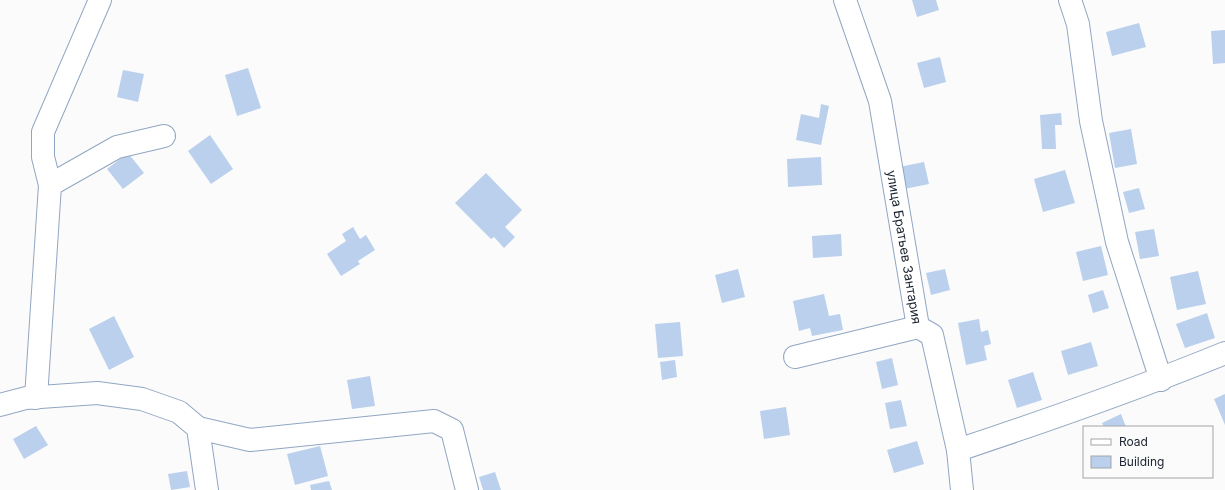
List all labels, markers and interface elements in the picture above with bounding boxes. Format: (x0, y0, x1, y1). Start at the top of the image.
street label: улица Братьев Зантария (884, 169, 925, 325)
legend (1083, 426, 1213, 478)
text: Road (1119, 434, 1148, 449)
text: Building (1119, 454, 1164, 469)

